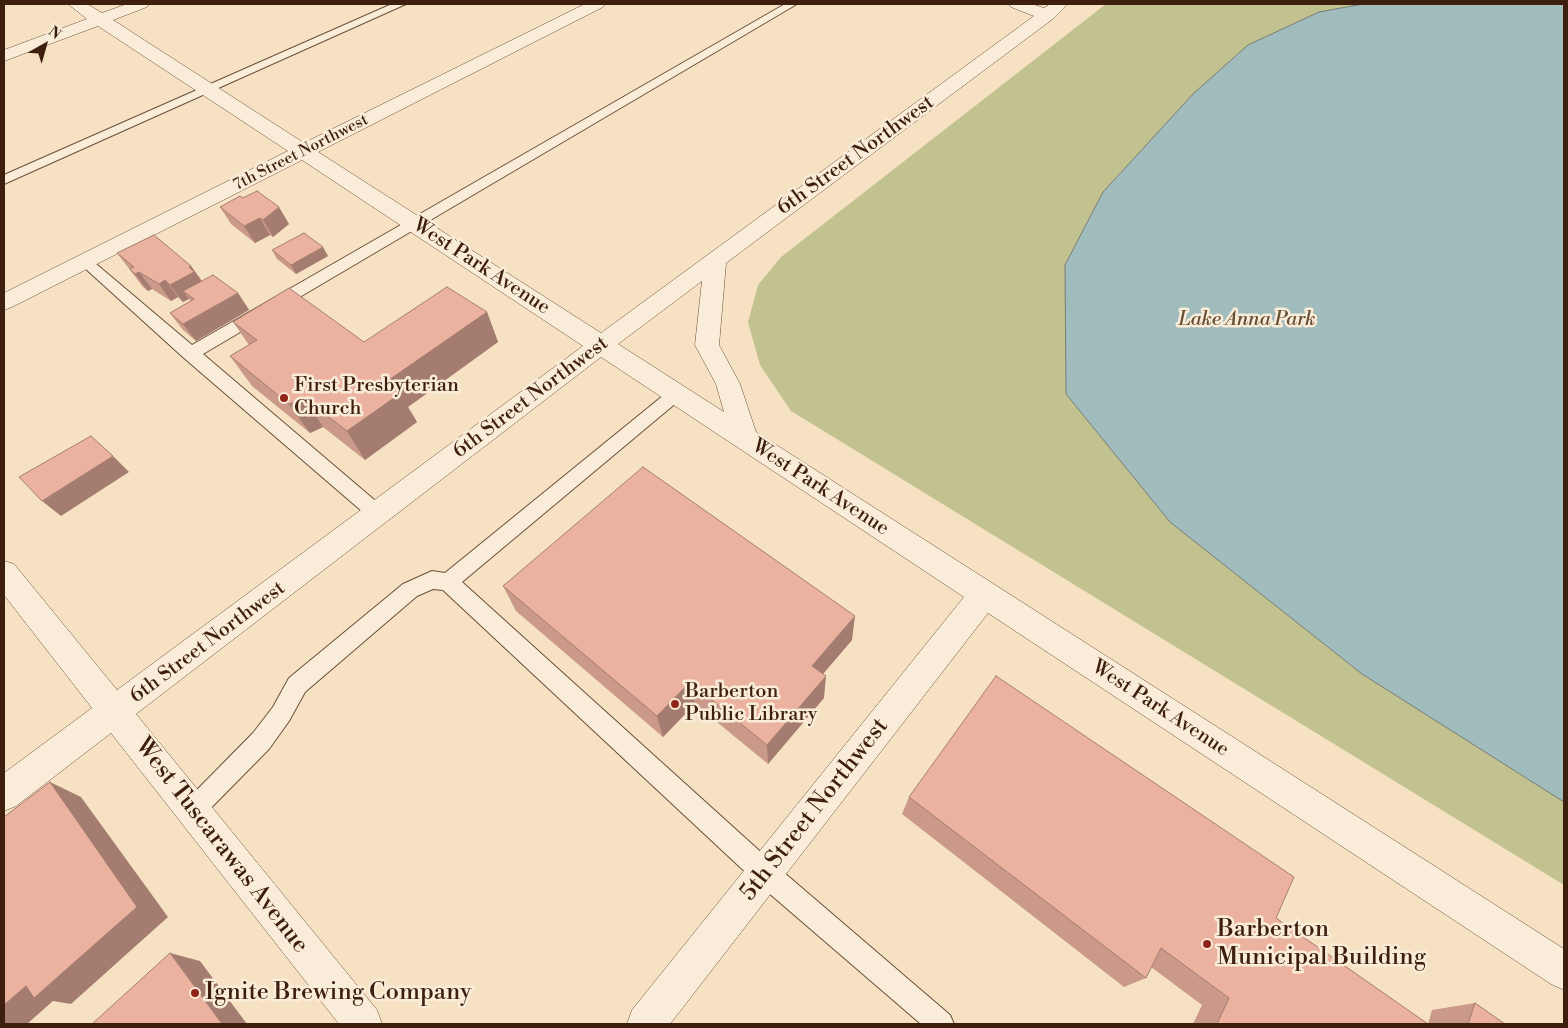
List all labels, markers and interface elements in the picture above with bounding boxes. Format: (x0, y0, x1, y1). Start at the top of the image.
north arrow (20, 20, 70, 70)
text: N (44, 23, 64, 44)
street label: 6th Street Northwest (773, 91, 939, 221)
street label: 7th Street Northwest (230, 111, 372, 195)
street label: West Park Avenue (408, 214, 554, 320)
park label: Lake Anna Park (1178, 308, 1316, 332)
street label: 6th Street Northwest (449, 332, 613, 464)
place label: First Presbyterian Church (294, 374, 459, 421)
marker: First Presbyterian Church (278, 392, 290, 404)
street label: West Park Avenue (747, 435, 893, 541)
street label: 6th Street Northwest (126, 577, 290, 709)
street label: West Park Avenue (1087, 656, 1233, 762)
place label: Barberton Public Library (685, 680, 817, 727)
marker: Barberton Public Library (669, 698, 681, 710)
street label: 5th Street Northwest (735, 713, 895, 907)
street label: West Tuscarawas Avenue (128, 733, 314, 959)
place label: Barberton Municipal Building (1217, 916, 1426, 972)
marker: Barberton Municipal Building (1201, 938, 1213, 950)
place label: Ignite Brewing Company (205, 979, 472, 1007)
marker: Ignite Brewing Company (189, 987, 201, 999)

